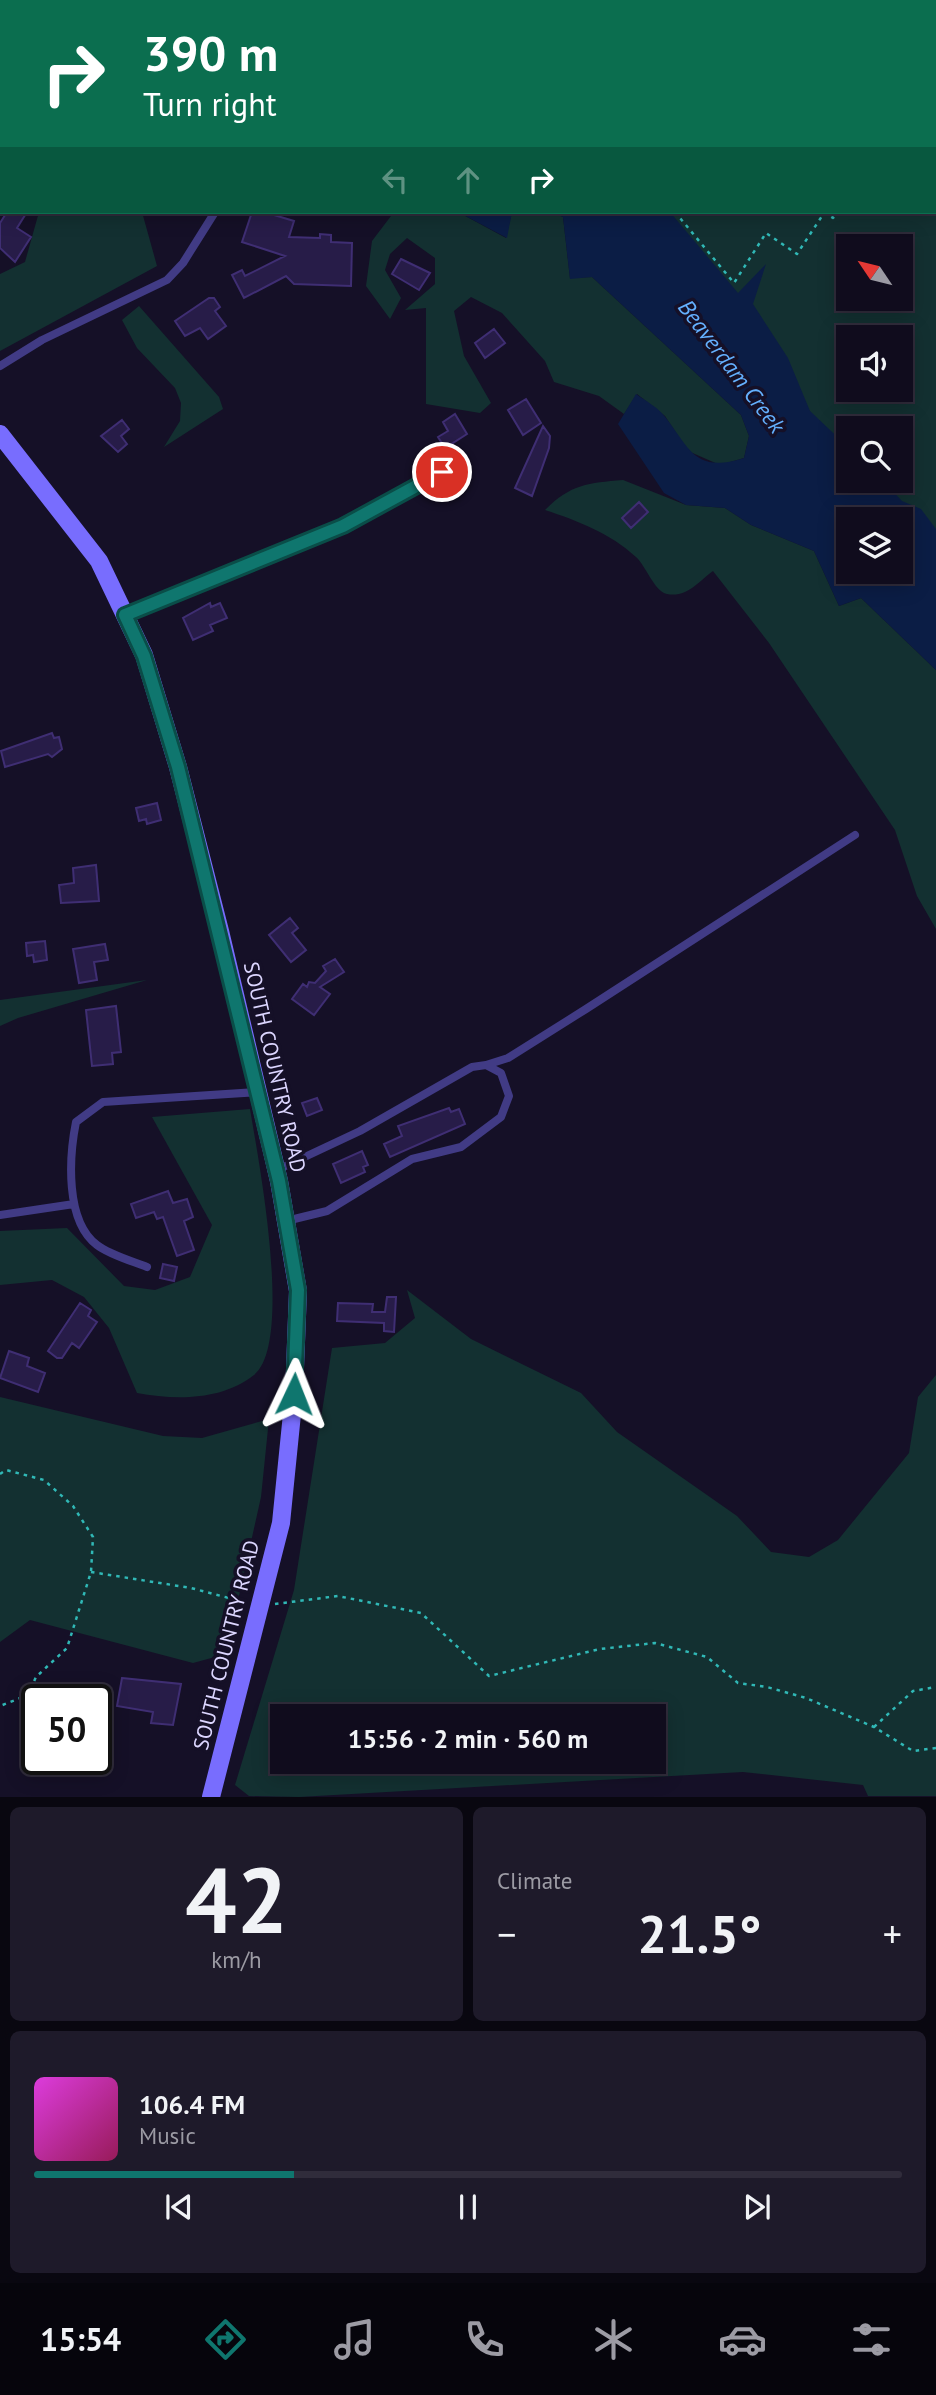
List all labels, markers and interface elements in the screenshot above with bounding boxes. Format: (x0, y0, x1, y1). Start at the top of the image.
text: 390 m (143, 21, 278, 85)
icon: right (28, 28, 119, 119)
text: Turn right (143, 83, 277, 125)
icon: left (376, 161, 414, 199)
icon: ahead (449, 161, 487, 199)
icon: right (522, 161, 560, 199)
north arrow (836, 234, 914, 312)
map controls (836, 234, 913, 584)
water label: Beaverdam Creek (672, 293, 793, 440)
button: sound (836, 325, 913, 402)
button: search (836, 416, 913, 493)
pin (412, 442, 472, 502)
icon: arrive (423, 453, 461, 491)
button: layers (836, 507, 913, 584)
street label: SOUTH COUNTRY ROAD (238, 959, 312, 1175)
position arrow (257, 1357, 331, 1431)
street label: SOUTH COUNTRY ROAD (187, 1537, 265, 1753)
speed limit sign: 50 (21, 1684, 112, 1775)
text: 15:56 · 2 min · 560 m (348, 1722, 588, 1755)
text: 42 (185, 1840, 288, 1958)
text: Climate (497, 1866, 572, 1895)
text: 21.5° (638, 1900, 761, 1967)
text: − (497, 1909, 516, 1958)
text: + (883, 1909, 902, 1958)
text: km/h (211, 1945, 262, 1974)
text: 106.4 FM (139, 2088, 245, 2121)
text: Music (139, 2121, 196, 2150)
icon: previous (160, 2188, 198, 2226)
icon: pause (449, 2188, 487, 2226)
icon: next (738, 2188, 776, 2226)
icon: directions (201, 2315, 250, 2364)
icon: music (330, 2315, 379, 2364)
icon: phone (460, 2315, 509, 2364)
icon: climate (589, 2315, 638, 2364)
icon: car (718, 2315, 767, 2364)
icon: filters (847, 2315, 896, 2364)
text: 15:54 (40, 2318, 121, 2360)

